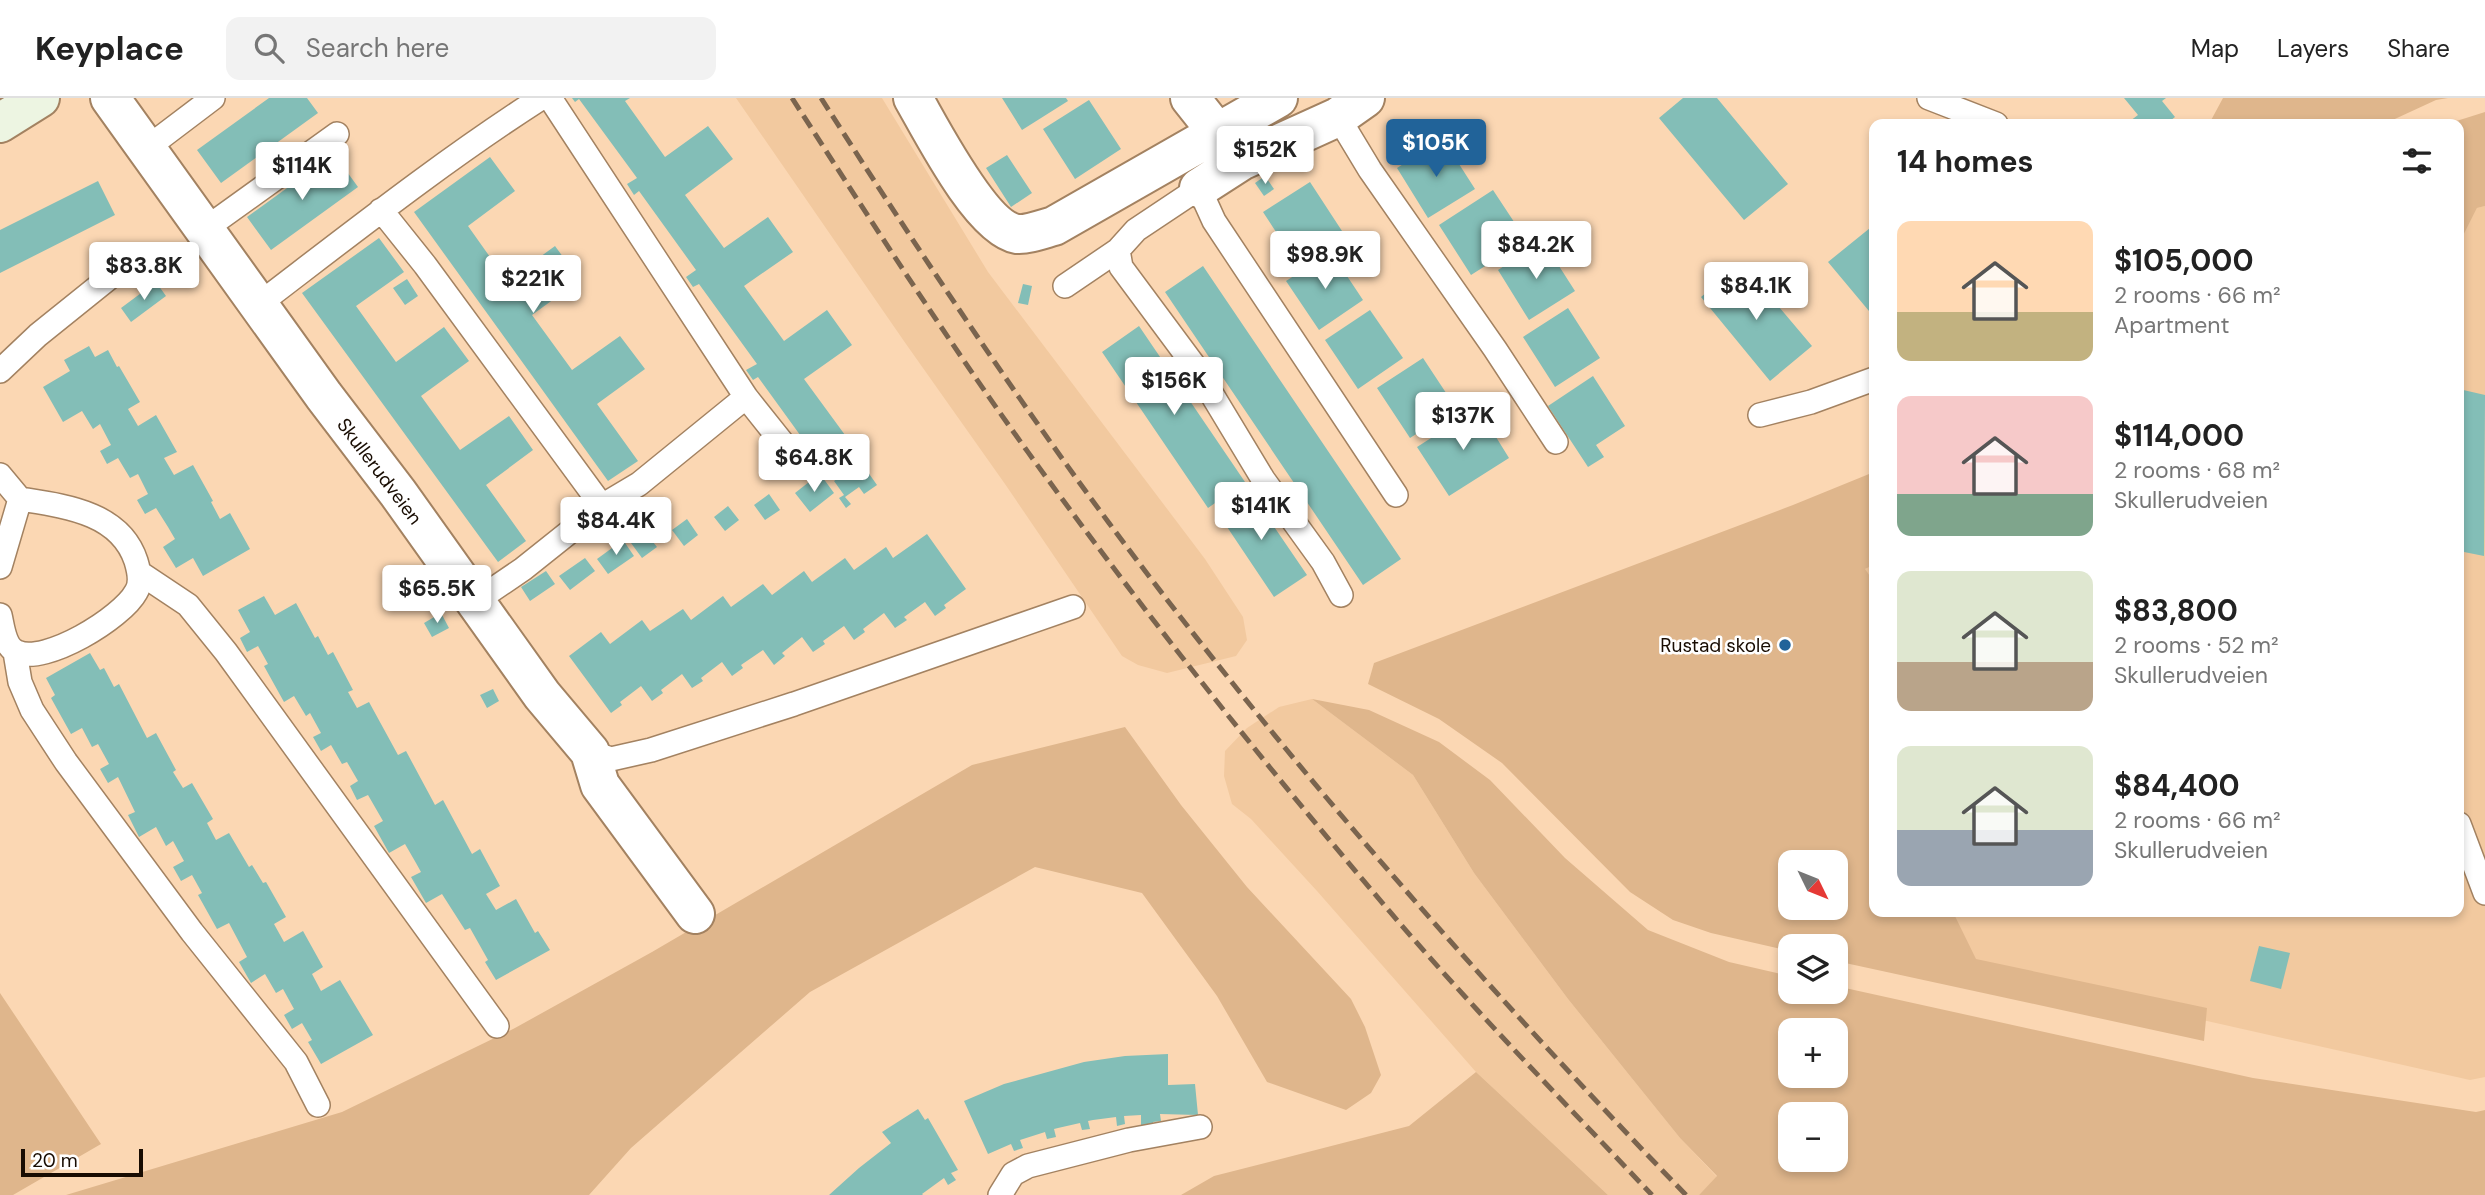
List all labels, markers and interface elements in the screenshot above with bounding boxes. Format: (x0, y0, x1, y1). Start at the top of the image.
search box (226, 17, 716, 80)
text: Keyplace (35, 27, 184, 70)
icon: search (250, 29, 288, 67)
text: Search here (306, 31, 449, 65)
text: Map (2191, 33, 2239, 64)
text: Layers (2277, 33, 2349, 64)
text: Share (2387, 33, 2450, 64)
pin: $105K (1387, 120, 1485, 179)
pin: $152K (1216, 126, 1314, 186)
text: $105K (1402, 127, 1470, 157)
text: $152K (1233, 134, 1297, 164)
pin: $114K (253, 142, 351, 202)
text: 14 homes (1897, 142, 2034, 181)
icon: filters (2398, 142, 2436, 180)
text: $114K (272, 150, 332, 180)
pin: $84.2K (1479, 222, 1593, 281)
text: $84.2K (1497, 229, 1575, 259)
pin: $98.9K (1268, 232, 1382, 291)
text: $98.9K (1286, 239, 1364, 269)
text: $105,000 (2114, 241, 2254, 280)
pin: $83.8K (87, 242, 201, 302)
icon: home (1953, 249, 2037, 333)
text: $83.8K (105, 250, 183, 280)
pin: $221K (484, 256, 582, 315)
pin: $84.1K (1699, 262, 1813, 322)
text: $221K (501, 263, 565, 293)
text: $84.1K (1720, 270, 1792, 300)
text: 2 rooms · 66 m² (2114, 280, 2281, 310)
text: Apartment (2114, 310, 2229, 340)
pin: $156K (1125, 358, 1223, 417)
text: $156K (1141, 365, 1207, 395)
pin: $137K (1414, 392, 1512, 452)
text: $137K (1431, 400, 1495, 430)
street label: Skullerudveien (331, 413, 428, 530)
text: $114,000 (2114, 416, 2244, 455)
icon: home (1953, 424, 2037, 508)
pin: $64.8K (757, 434, 871, 494)
text: $64.8K (775, 442, 853, 472)
text: 2 rooms · 68 m² (2114, 455, 2280, 485)
pin: $141K (1212, 482, 1310, 542)
text: Skullerudveien (2114, 485, 2268, 515)
text: $141K (1231, 490, 1291, 520)
pin: $84.4K (559, 498, 673, 557)
text: $84.4K (576, 505, 656, 535)
pin: $65.5K (380, 566, 494, 625)
text: $65.5K (398, 573, 476, 603)
text: $83,800 (2114, 591, 2238, 630)
icon: home (1953, 599, 2037, 683)
text: 2 rooms · 52 m² (2114, 630, 2279, 660)
place label: Rustad skole (1660, 633, 1771, 658)
marker: Rustad skole (1777, 637, 1793, 653)
text: Skullerudveien (2114, 660, 2268, 690)
text: $84,400 (2114, 766, 2240, 805)
icon: home (1953, 774, 2037, 858)
text: 2 rooms · 66 m² (2114, 805, 2281, 835)
text: Skullerudveien (2114, 835, 2268, 865)
north arrow (1778, 850, 1848, 920)
map controls (1778, 850, 1848, 1172)
button: layers (1778, 934, 1848, 1004)
button: + (1778, 1018, 1848, 1088)
button: − (1778, 1102, 1848, 1172)
scale bar (21, 1146, 144, 1178)
text: 20 m (32, 1148, 78, 1173)

